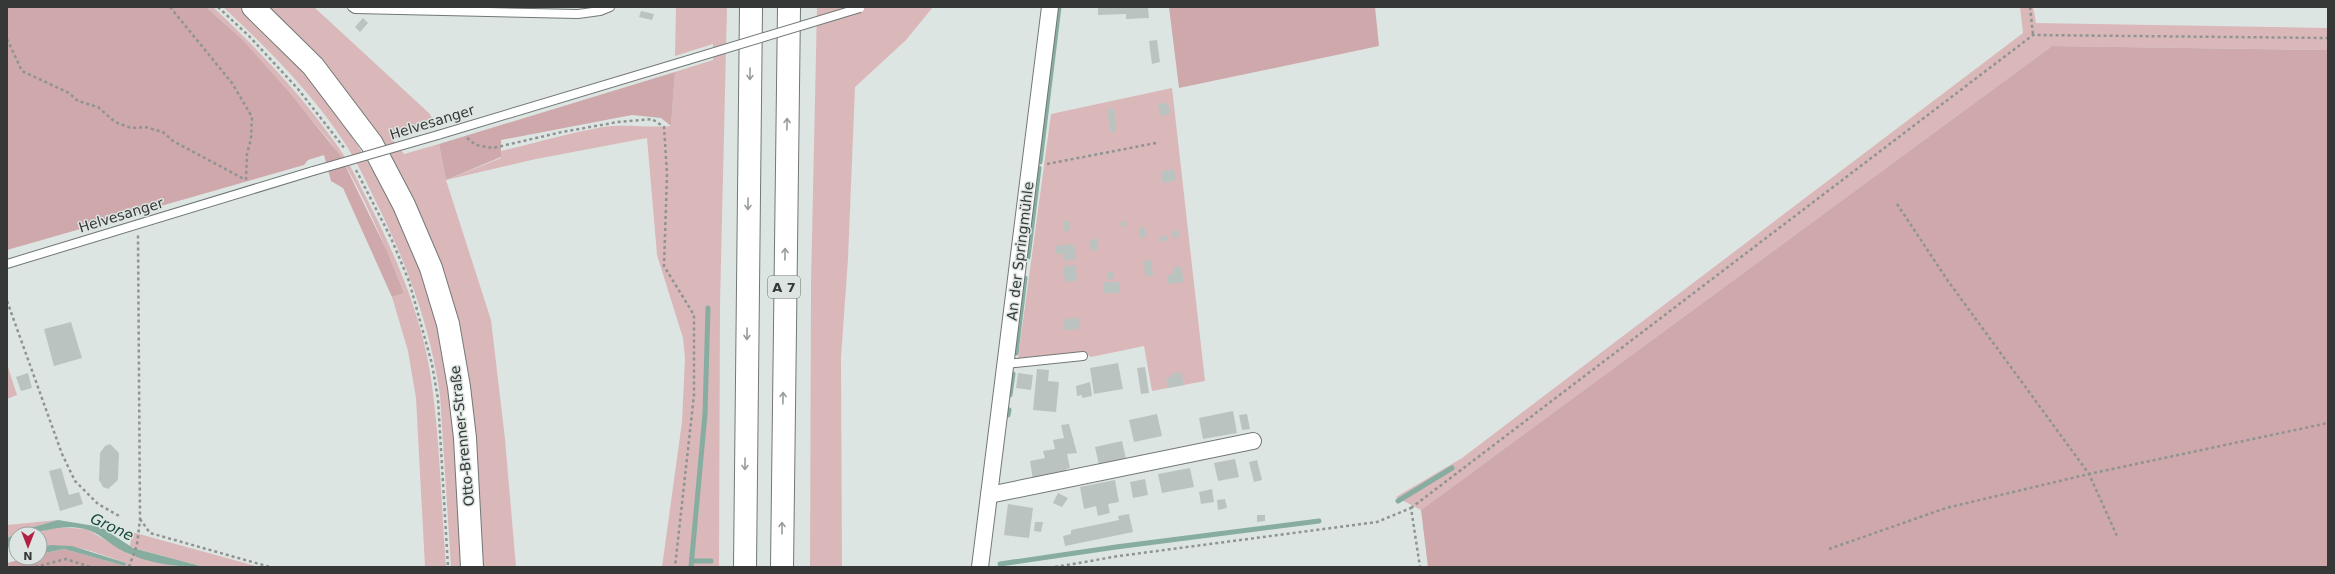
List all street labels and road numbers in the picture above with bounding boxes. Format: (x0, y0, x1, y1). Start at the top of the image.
street label: Helvesanger (388, 101, 477, 143)
street label: An der Springmühle (1004, 181, 1036, 321)
street label: Helvesanger (77, 194, 166, 236)
road number: A 7 (768, 276, 800, 298)
street label: Otto-Brenner-Straße (447, 365, 477, 507)

